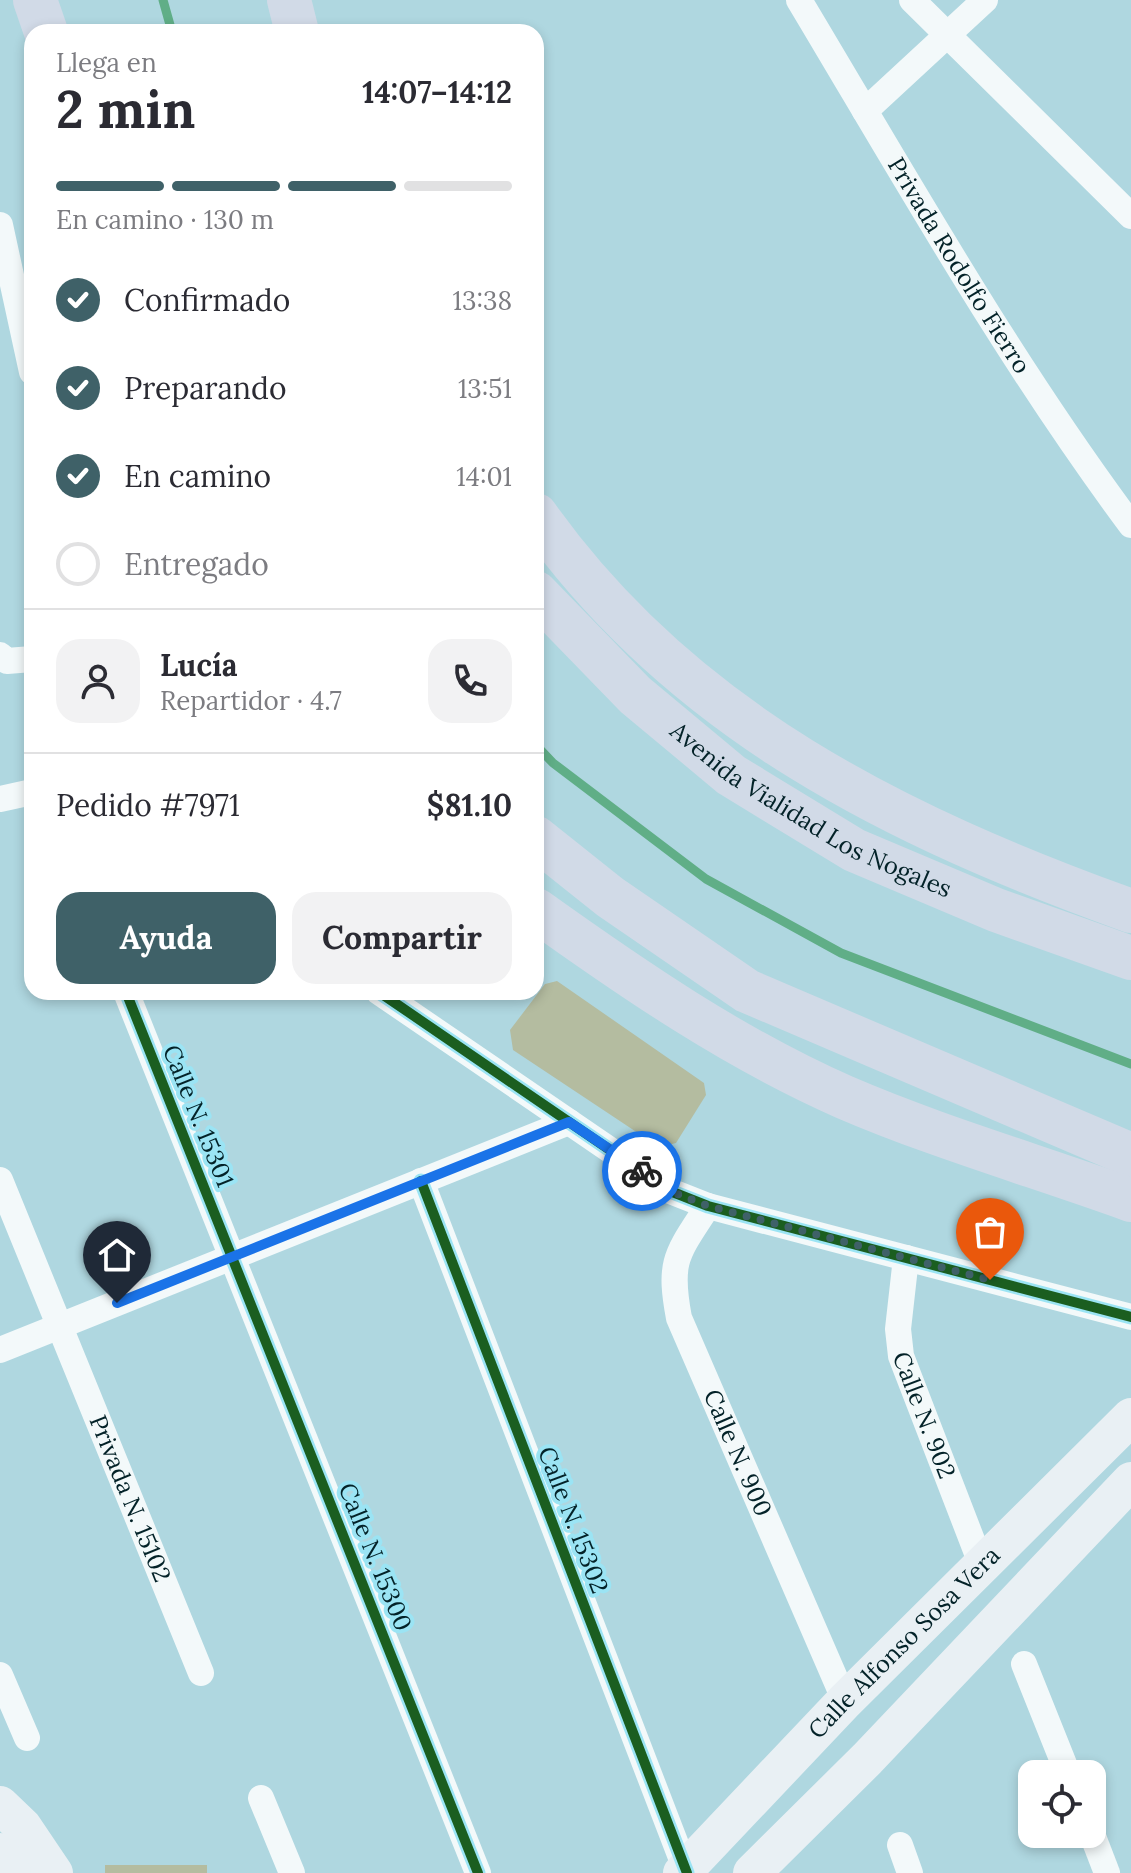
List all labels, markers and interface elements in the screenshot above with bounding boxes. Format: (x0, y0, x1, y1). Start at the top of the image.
text: Llega en (56, 46, 157, 79)
text: 14:07–14:12 (362, 73, 512, 111)
text: 2 min (56, 76, 195, 142)
street label: Privada Rodolfo Fierro (881, 151, 1038, 379)
text: En camino · 130 m (56, 203, 274, 236)
icon: check (56, 278, 100, 322)
text: Confirmado (124, 281, 290, 319)
text: 13:38 (452, 284, 512, 317)
icon: check (56, 366, 100, 410)
text: Preparando (124, 369, 287, 407)
text: 13:51 (458, 372, 512, 405)
icon: check (56, 454, 100, 498)
text: En camino (124, 457, 271, 495)
text: 14:01 (456, 460, 512, 493)
text: Entregado (124, 545, 269, 583)
button: person (56, 639, 140, 723)
button: phone (428, 639, 512, 723)
text: Lucía (160, 646, 237, 684)
text: Repartidor · 4.7 (160, 684, 342, 717)
street label: Avenida Vialidad Los Nogales (663, 714, 956, 904)
text: Pedido #7971 (56, 786, 240, 824)
text: $81.10 (427, 786, 512, 824)
button: Ayuda (56, 892, 276, 984)
button: Compartir (292, 892, 512, 984)
street label: Calle N. 15301 (156, 1040, 241, 1191)
courier (602, 1131, 682, 1211)
icon: bike (620, 1149, 664, 1193)
pin (956, 1198, 1024, 1280)
icon: bag (968, 1210, 1012, 1254)
pin (83, 1221, 151, 1303)
icon: home (95, 1233, 139, 1277)
street label: Calle N. 902 (886, 1347, 963, 1483)
street label: Calle N. 900 (697, 1384, 779, 1521)
street label: Privada N. 15102 (82, 1410, 178, 1586)
street label: Calle N. 15302 (531, 1442, 616, 1598)
street label: Calle N. 15300 (332, 1478, 419, 1635)
street label: Calle Alfonso Sosa Vera (801, 1540, 1006, 1745)
map controls (1018, 1760, 1106, 1848)
button: locate (1018, 1760, 1106, 1848)

